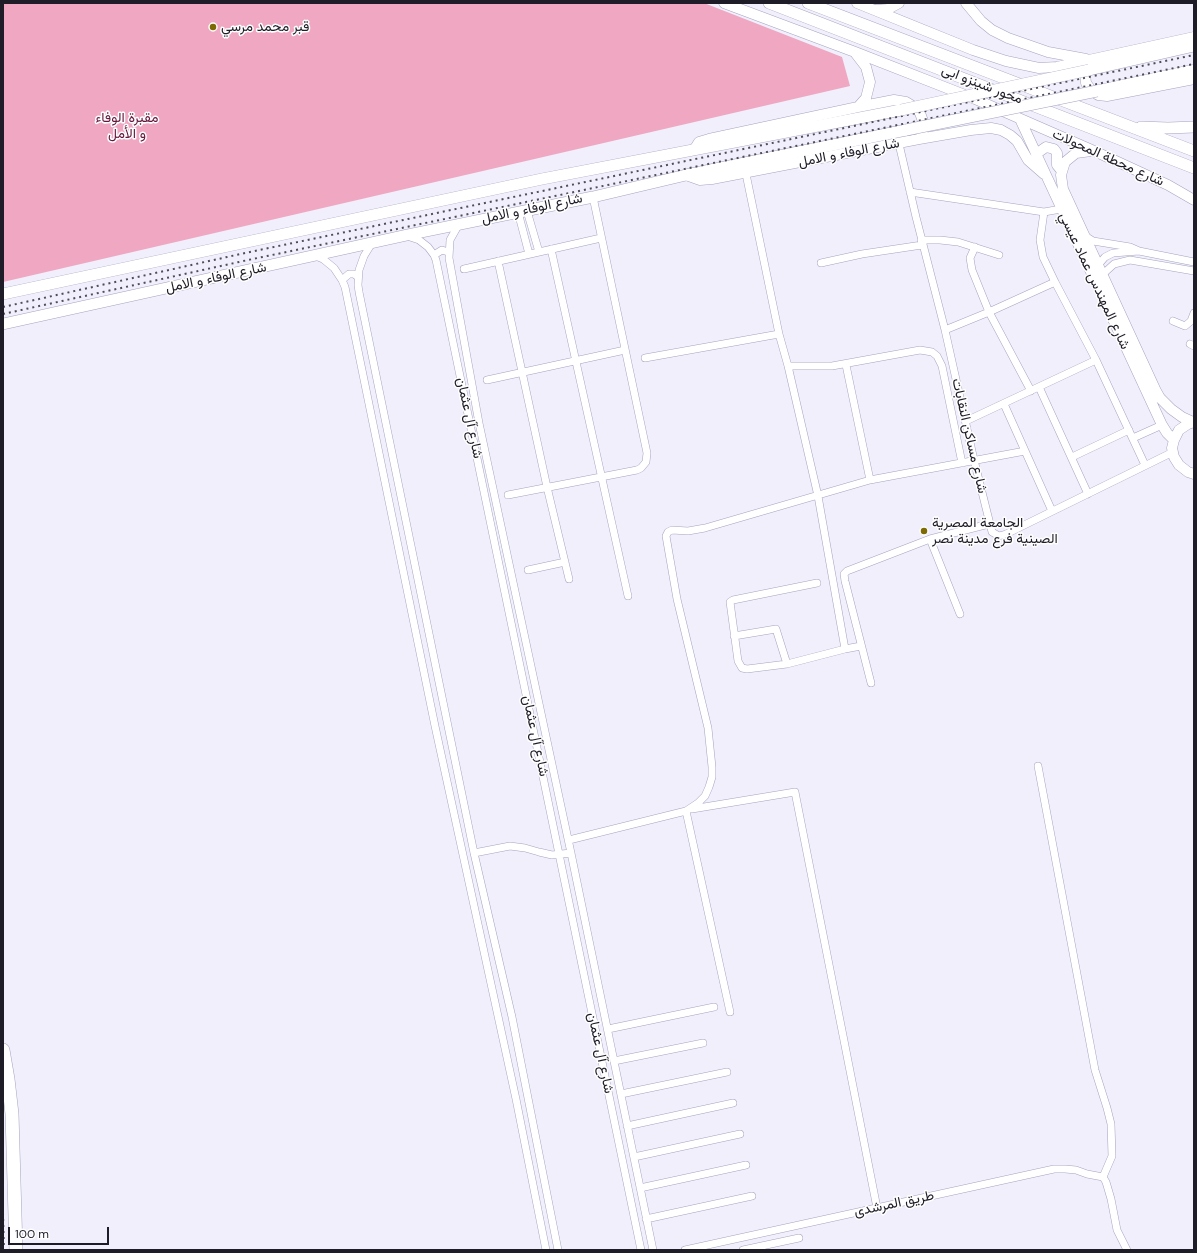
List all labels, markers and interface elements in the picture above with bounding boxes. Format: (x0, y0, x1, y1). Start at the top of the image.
place label: قبر محمد مرسي (221, 19, 309, 35)
marker: قبر محمد مرسي (208, 22, 218, 32)
street label: محور شينزو ابى (939, 62, 1025, 108)
park label: مقبرة الوفاء و الأمل (95, 110, 159, 142)
street label: شارع محطة المحولات (1049, 126, 1167, 190)
street label: شارع الوفاء و الامل (797, 135, 901, 171)
street label: شارع الوفاء و الامل (480, 190, 584, 228)
street label: شارع المهندس عماد عيسي (1055, 210, 1133, 352)
street label: شارع الوفاء و الامل (164, 259, 268, 297)
street label: شارع آل عثمان (452, 376, 486, 460)
street label: شارع مساكن النقابات (948, 377, 990, 495)
place label: الجامعة المصرية الصينية فرع مدينة نصر (932, 515, 1058, 548)
marker: الجامعة المصرية الصينية فرع مدينة نصر (919, 526, 929, 536)
street label: شارع آل عثمان (518, 694, 552, 778)
street label: شارع آل عثمان (583, 1011, 617, 1095)
street label: طريق المرشدى (852, 1187, 936, 1221)
scale bar (10, 1219, 111, 1245)
text: 100 m (15, 1226, 49, 1242)

